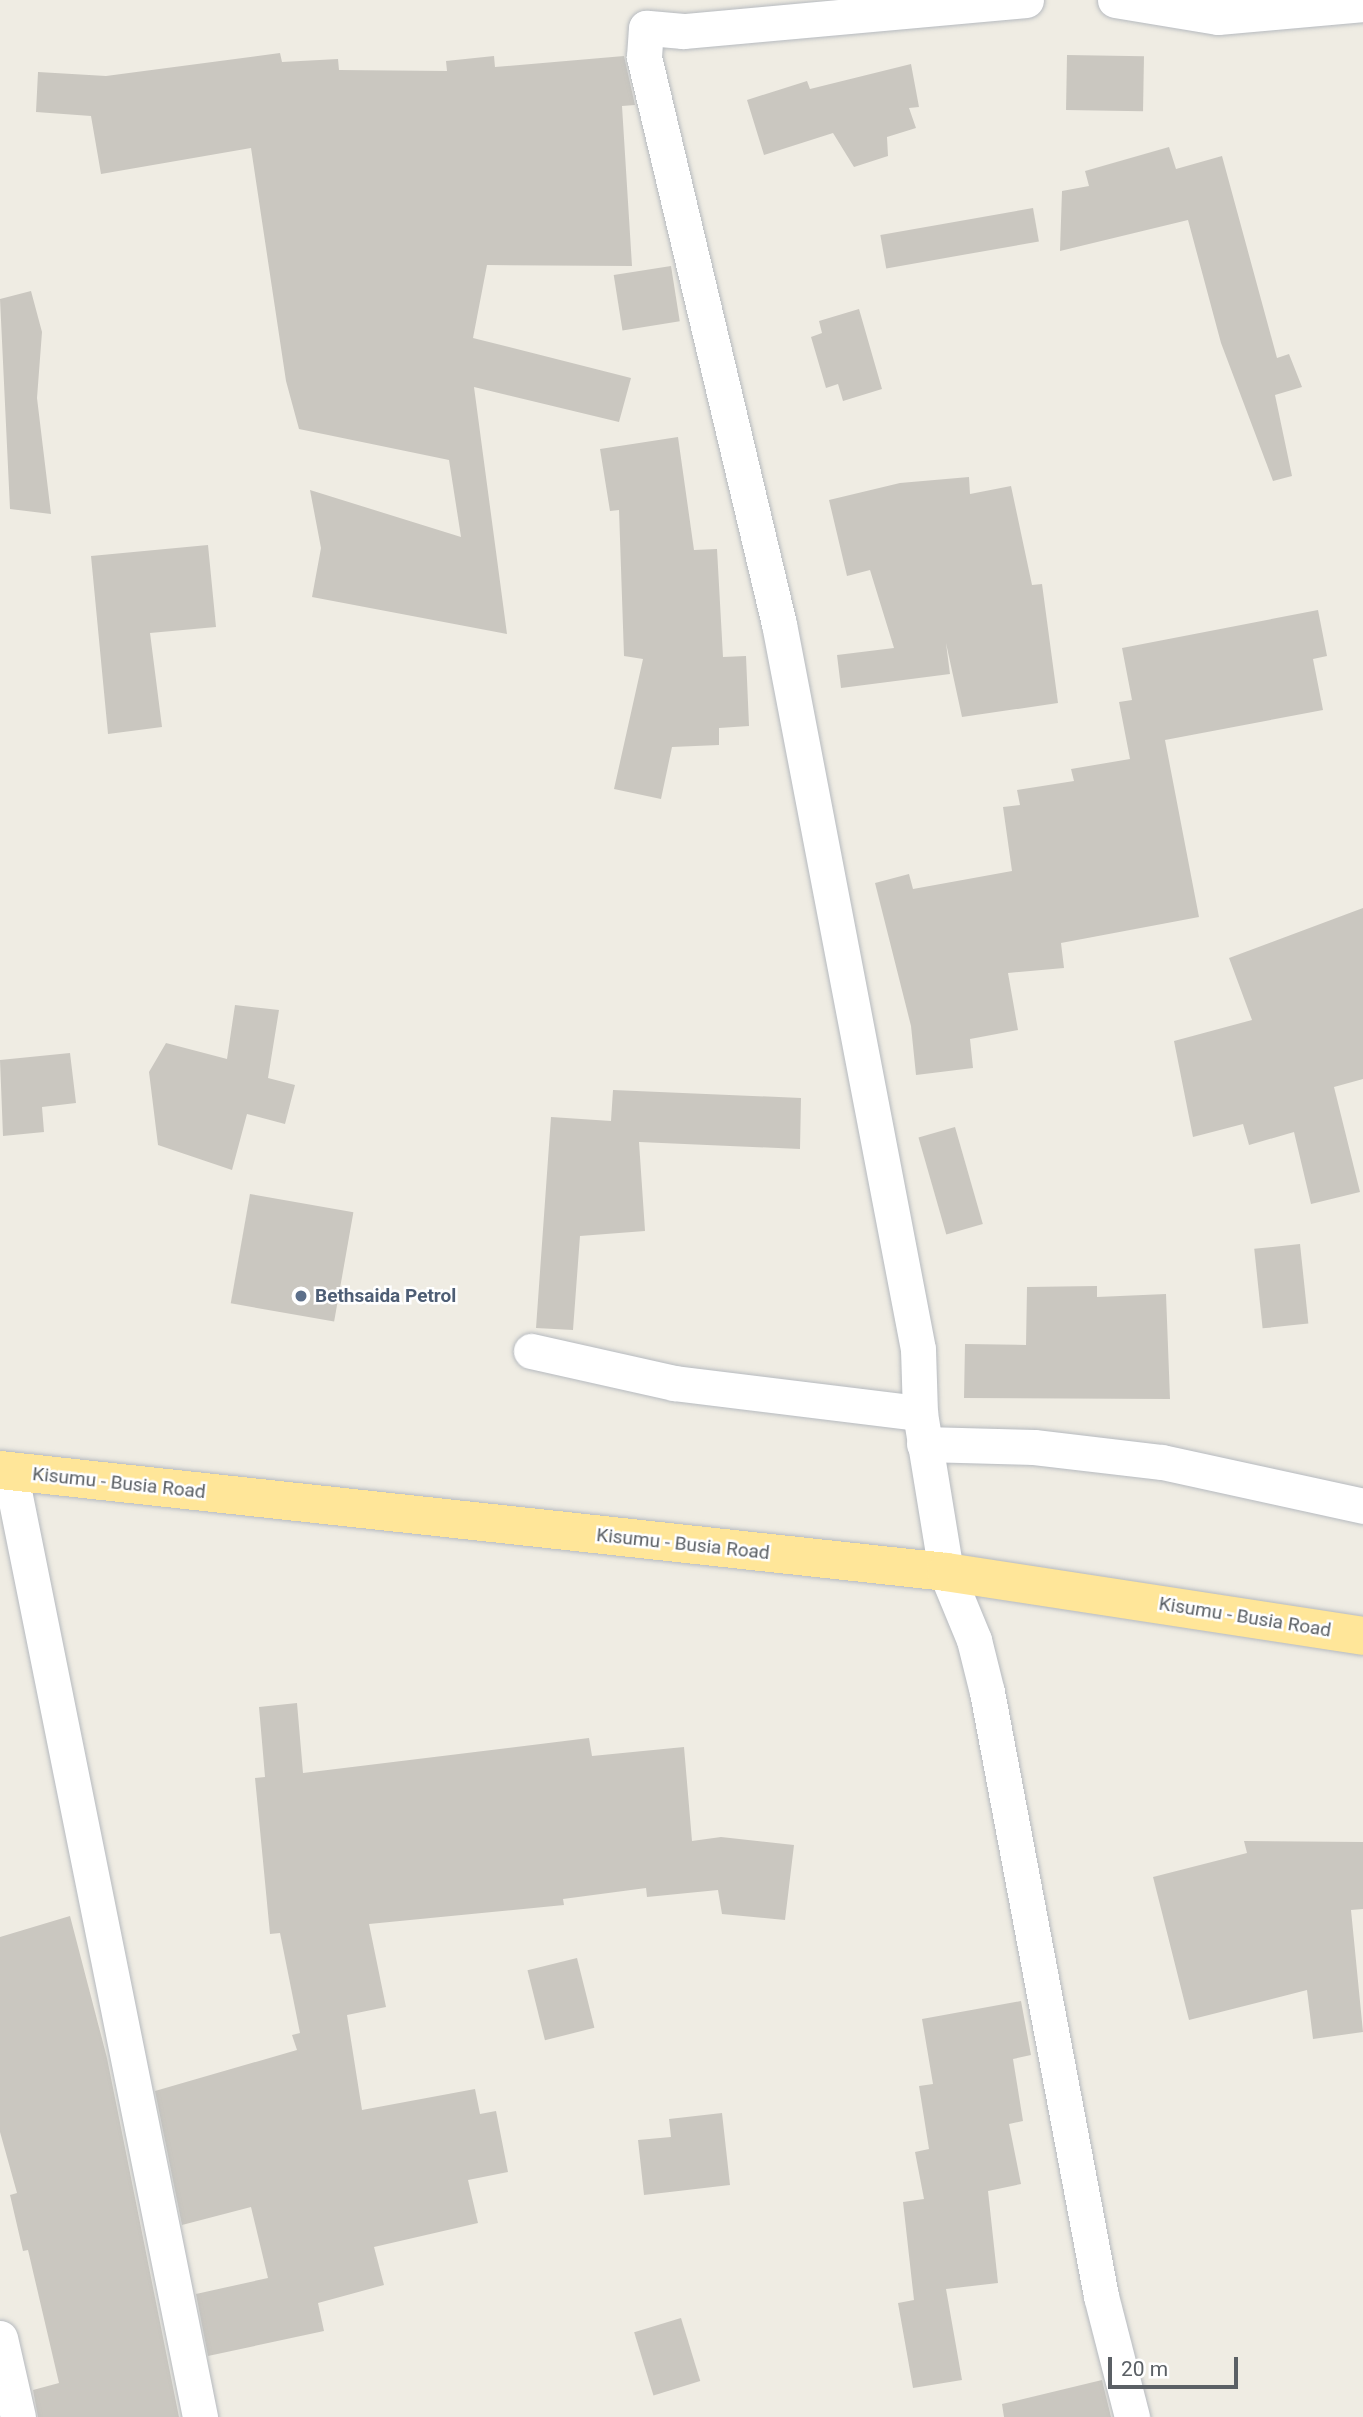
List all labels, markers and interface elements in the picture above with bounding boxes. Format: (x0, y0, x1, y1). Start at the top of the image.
place label: Bethsaida Petrol (315, 1285, 456, 1307)
marker: Bethsaida Petrol (293, 1288, 309, 1304)
street label: Kisumu - Busia Road (31, 1463, 207, 1503)
street label: Kisumu - Busia Road (595, 1524, 771, 1564)
street label: Kisumu - Busia Road (1157, 1592, 1333, 1642)
scale bar (1111, 2344, 1240, 2388)
text: 20 m (1121, 2357, 1168, 2381)

